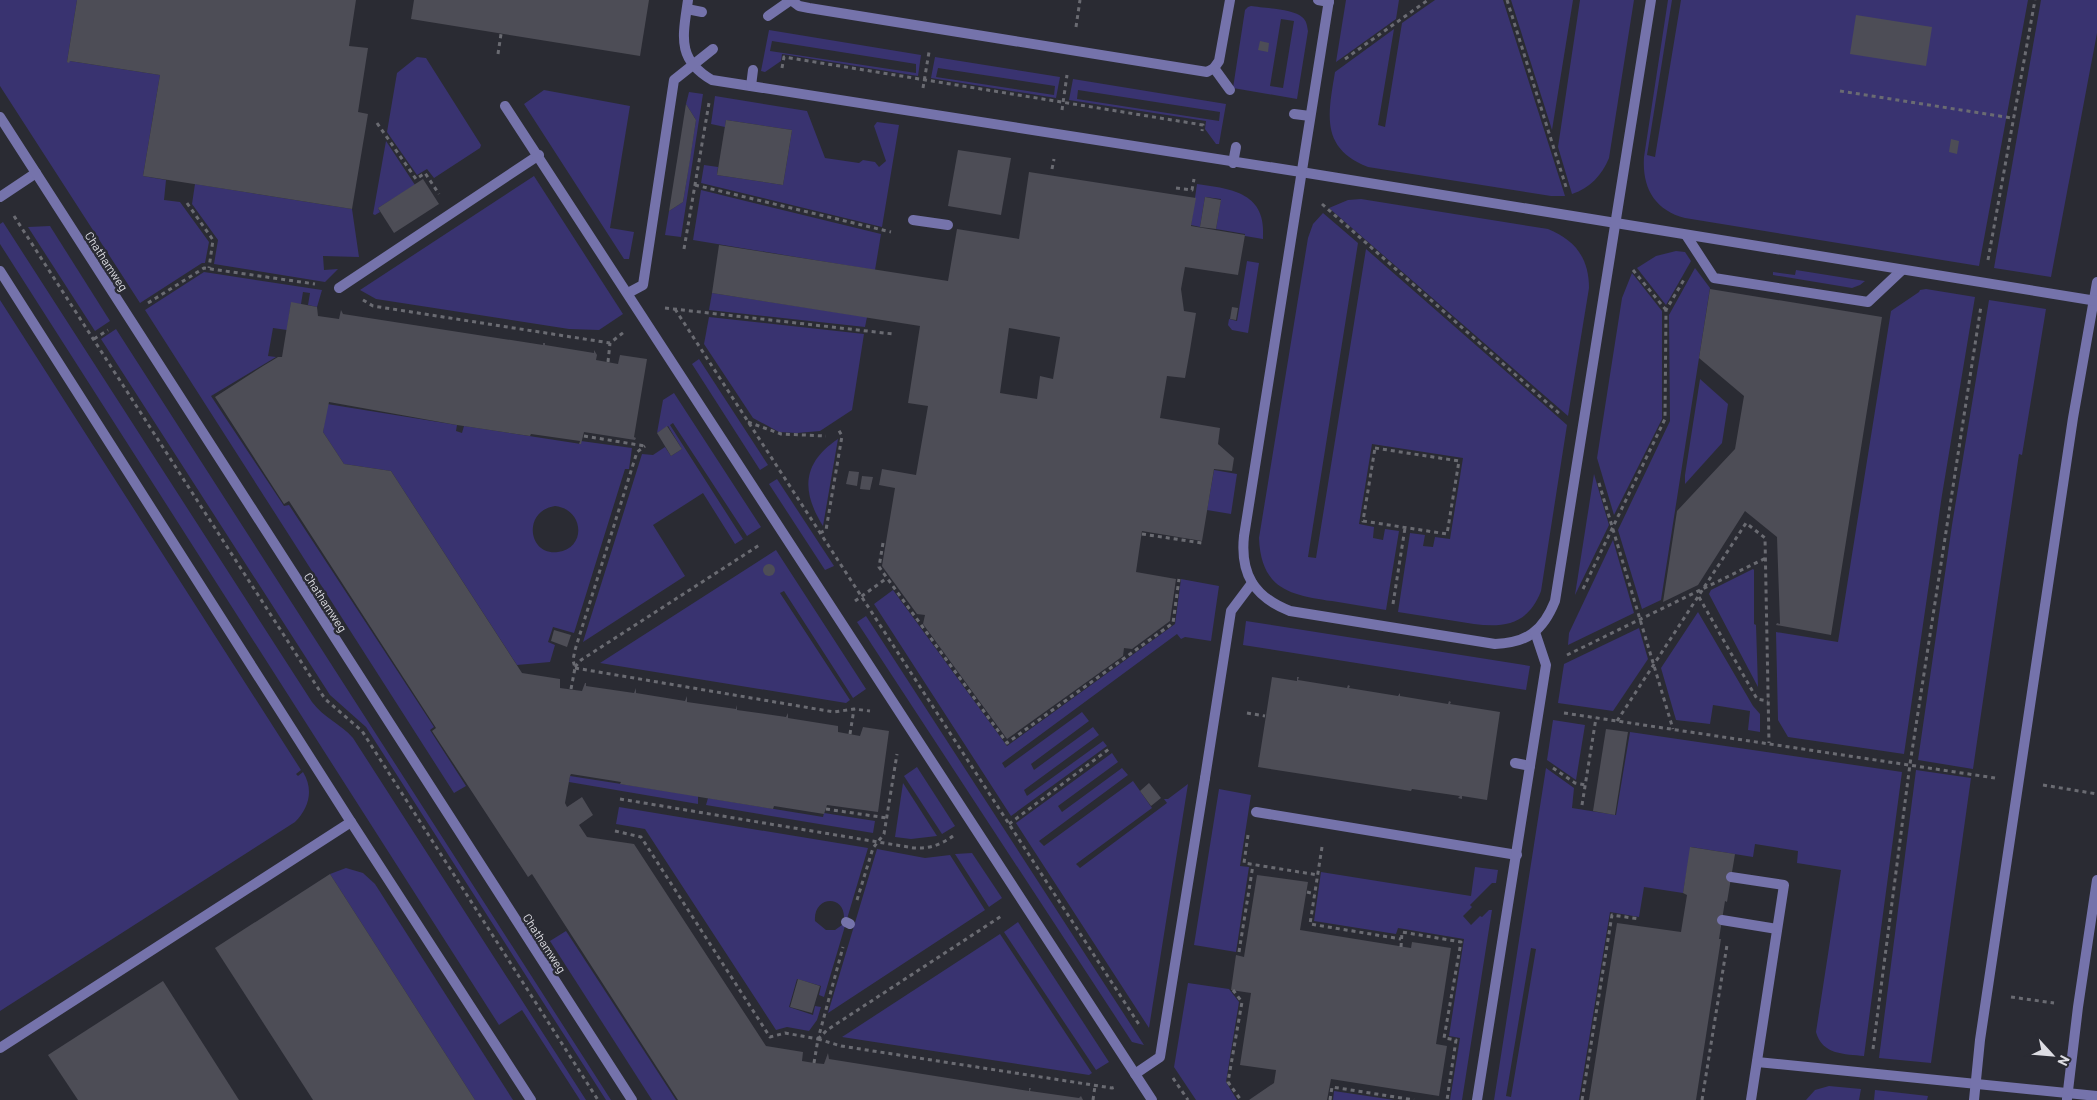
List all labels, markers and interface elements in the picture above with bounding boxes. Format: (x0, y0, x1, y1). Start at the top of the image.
street label: Chathamweg (83, 229, 131, 293)
street label: Chathamweg (302, 570, 350, 634)
street label: Chathamweg (521, 911, 569, 975)
north arrow (2027, 1030, 2077, 1080)
text: N (2054, 1053, 2074, 1069)

